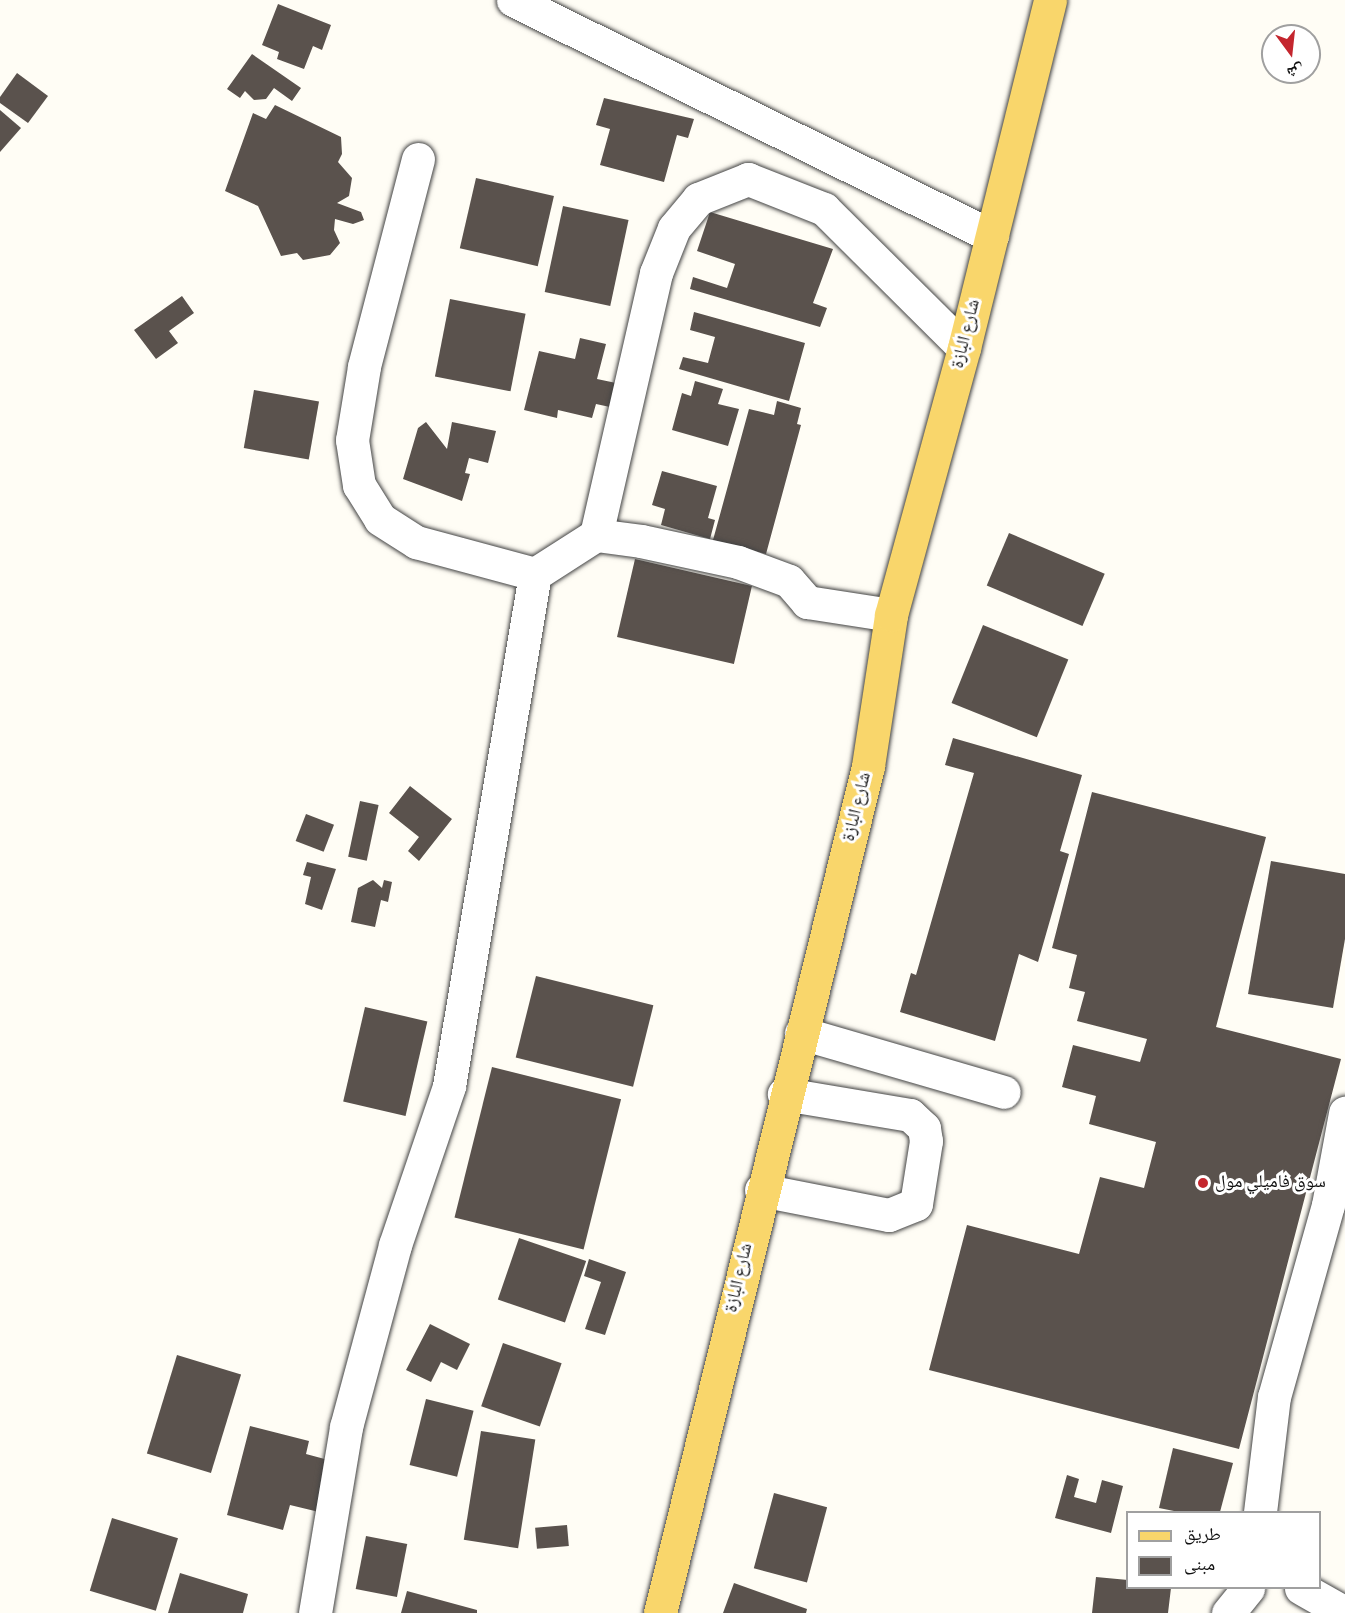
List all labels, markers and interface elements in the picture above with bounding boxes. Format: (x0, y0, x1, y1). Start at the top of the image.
north arrow (1261, 24, 1321, 84)
text: ش (1284, 55, 1307, 85)
street label: شارع البازة (948, 297, 986, 371)
street label: شارع البازة (839, 770, 877, 844)
place label: سوق فاميلي مول (1215, 1172, 1326, 1194)
marker: سوق فاميلي مول (1196, 1176, 1210, 1190)
street label: شارع البازة (722, 1241, 758, 1315)
legend (1126, 1511, 1321, 1589)
text: طريق (1184, 1521, 1221, 1551)
text: مبنى (1184, 1551, 1215, 1581)

